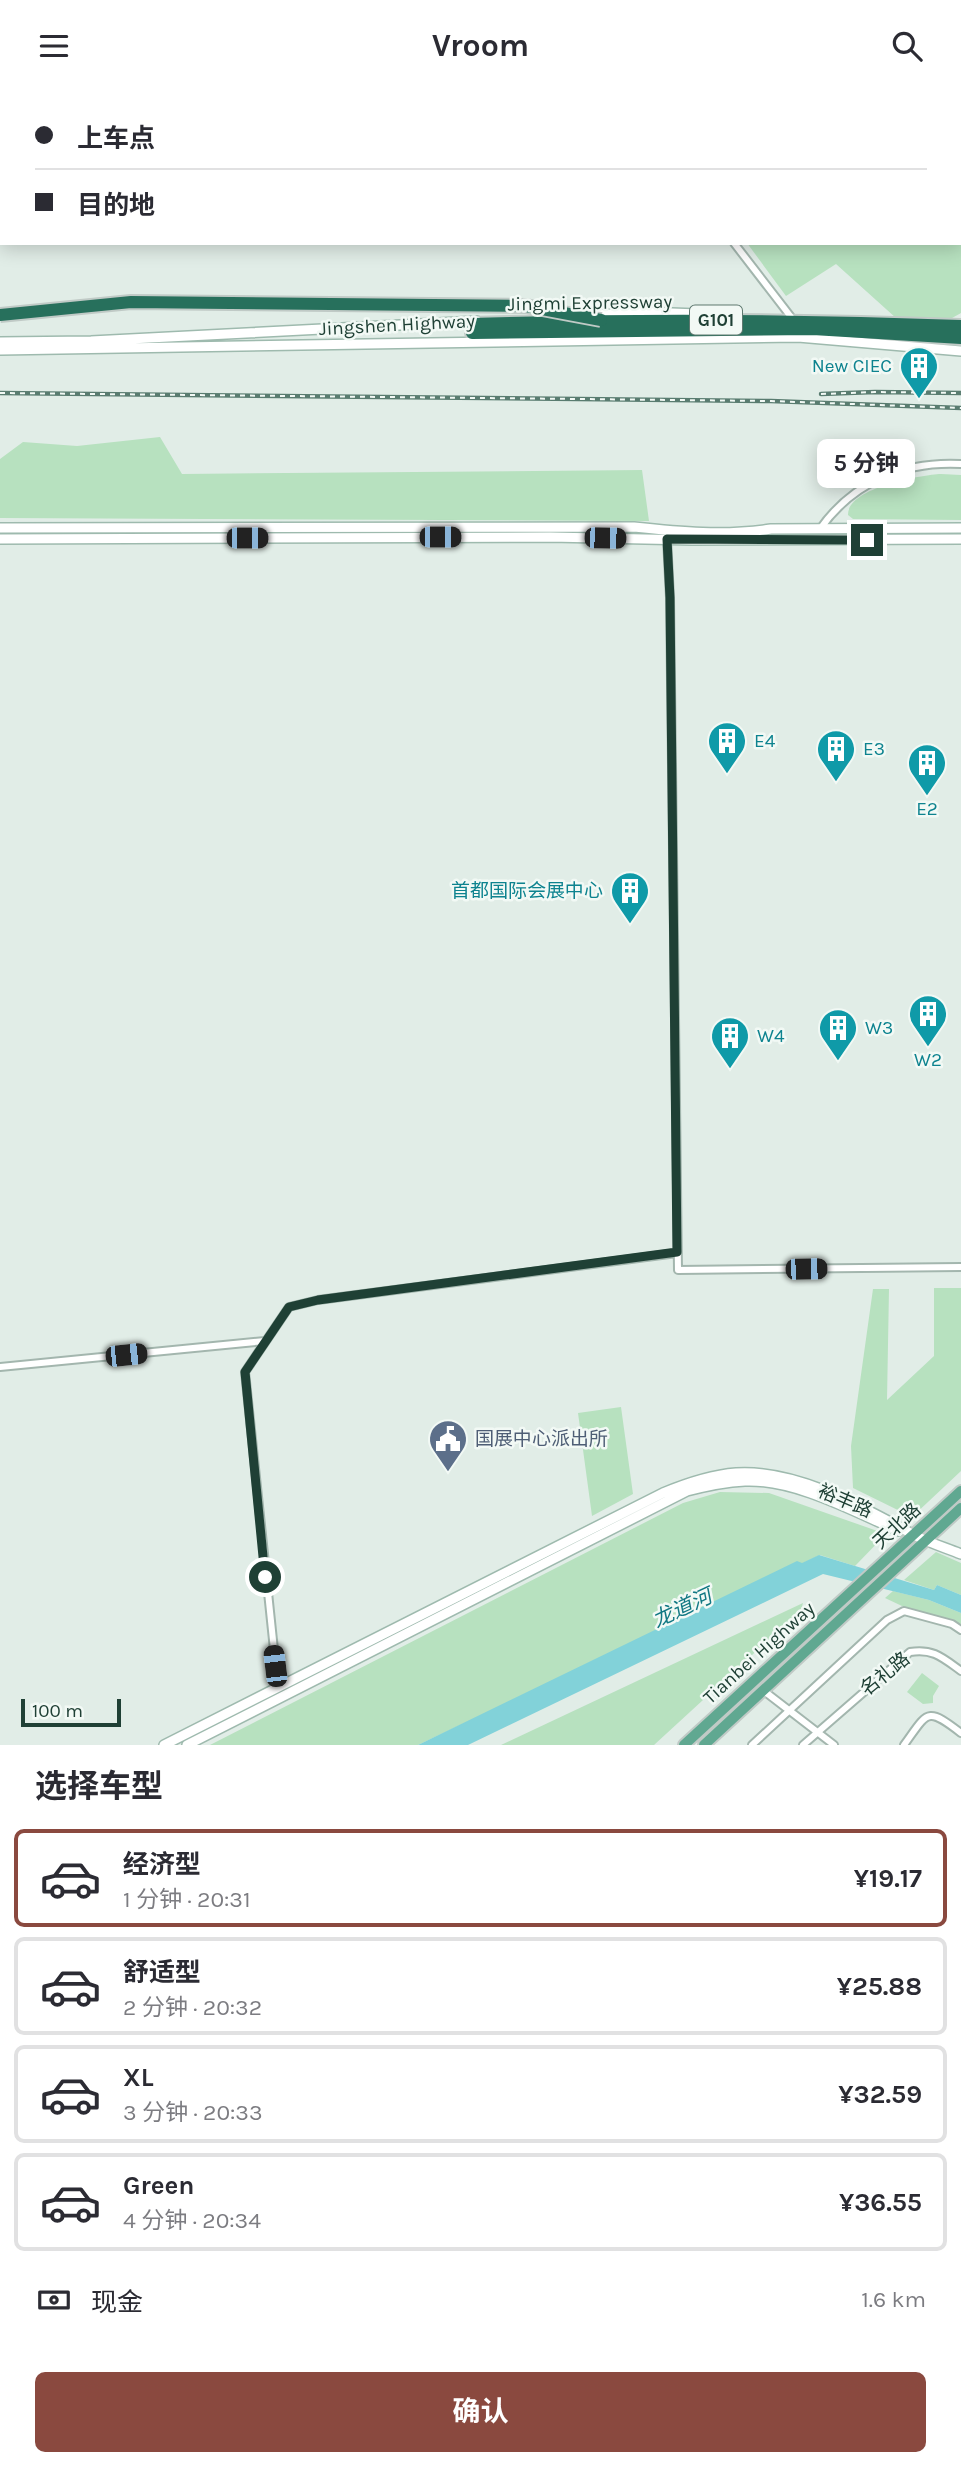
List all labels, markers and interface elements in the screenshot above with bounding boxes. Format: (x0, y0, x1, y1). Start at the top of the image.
icon: menu (35, 27, 73, 65)
text: Vroom (432, 27, 529, 64)
icon: search (888, 27, 926, 65)
text: 上车点 (77, 123, 155, 154)
text: 目的地 (77, 190, 155, 221)
street label: Jingmi Expressway (508, 291, 673, 315)
road number: G101 (690, 305, 742, 335)
street label: Jingshen Highway (318, 310, 476, 340)
building icon: New CIEC (898, 345, 940, 400)
place label: New CIEC (812, 355, 892, 377)
callout: 5 分钟 (818, 439, 916, 487)
text: 5 分钟 (833, 450, 899, 477)
route end (851, 524, 883, 556)
car (420, 527, 462, 548)
car (584, 527, 627, 549)
car (227, 528, 269, 549)
building icon: E4 (706, 720, 748, 775)
building icon: E3 (815, 728, 857, 783)
place label: E4 (754, 730, 776, 752)
place label: E3 (863, 738, 885, 760)
building icon: E2 (906, 742, 948, 797)
place label: E2 (916, 798, 938, 820)
building icon: 首都国际会展中心 (609, 870, 651, 925)
place label: 首都国际会展中心 (451, 880, 603, 902)
building icon: W2 (907, 993, 949, 1048)
building icon: W3 (817, 1007, 859, 1062)
building icon: W4 (709, 1015, 751, 1070)
place label: W3 (865, 1017, 893, 1039)
place label: W4 (757, 1025, 785, 1047)
place label: W2 (914, 1049, 942, 1071)
car (785, 1258, 828, 1280)
car (105, 1342, 148, 1368)
public building icon: 国展中心派出所 (427, 1418, 469, 1473)
place label: 国展中心派出所 (475, 1428, 608, 1450)
street label: 裕丰路 (814, 1480, 876, 1522)
street label: 天北路 (869, 1499, 925, 1553)
route start (249, 1561, 281, 1593)
water label: 龙道河 (648, 1582, 719, 1632)
street label: Tianbei Highway (699, 1597, 819, 1709)
car (263, 1644, 288, 1688)
street label: 名礼路 (856, 1648, 914, 1700)
scale bar (21, 1696, 121, 1728)
text: 100 m (32, 1700, 83, 1722)
text: 选择车型 (35, 1768, 163, 1805)
icon: car (39, 1847, 102, 1910)
text: 经济型 (123, 1849, 201, 1880)
text: ¥19.17 (854, 1863, 922, 1894)
text: 1 分钟 · 20:31 (123, 1886, 251, 1913)
icon: car (39, 1955, 102, 2018)
text: 舒适型 (123, 1957, 201, 1988)
text: ¥25.88 (837, 1971, 922, 2002)
text: 2 分钟 · 20:32 (123, 1994, 262, 2021)
text: XL (123, 2062, 154, 2093)
icon: car (39, 2063, 102, 2126)
text: ¥32.59 (838, 2079, 922, 2110)
text: 3 分钟 · 20:33 (123, 2099, 263, 2126)
text: Green (123, 2170, 195, 2201)
icon: car (39, 2171, 102, 2234)
text: ¥36.55 (839, 2187, 922, 2218)
text: 4 分钟 · 20:34 (123, 2207, 261, 2234)
icon: cash (35, 2281, 73, 2319)
text: 1.6 km (861, 2286, 926, 2313)
text: 现金 (91, 2287, 143, 2318)
button: 确认 (35, 2372, 926, 2452)

